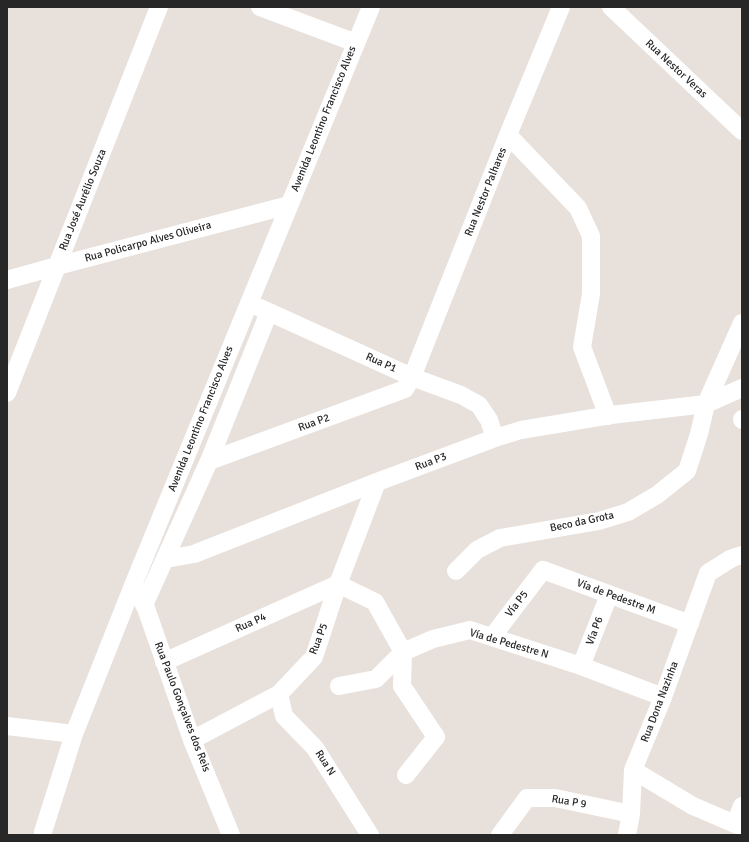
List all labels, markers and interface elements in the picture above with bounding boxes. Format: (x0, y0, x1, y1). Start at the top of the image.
street label: Rua Nestor Veras (642, 37, 710, 101)
street label: Avenida Leontino Francisco Alves (289, 44, 359, 194)
street label: Rua Nestor Palhares (462, 146, 510, 238)
street label: Rua José Aurélio Souza (57, 147, 109, 253)
street label: Rua Policarpo Alves Oliveira (83, 219, 213, 265)
street label: Avenida Leontino Francisco Alves (166, 344, 236, 494)
street label: Rua P1 (363, 350, 399, 376)
street label: Rua P2 (296, 411, 332, 435)
street label: Rua P3 (413, 450, 449, 474)
street label: Beco da Grota (549, 509, 615, 535)
street label: Vía de Pedestre M (575, 577, 657, 617)
street label: Vía P5 (503, 588, 531, 620)
street label: Rua P4 (233, 610, 269, 636)
street label: Vía P6 (584, 615, 606, 647)
street label: Rua P5 (307, 621, 331, 657)
street label: Vía de Pedestre N (468, 626, 550, 662)
street label: Rua Paulo Gonçalves dos Reis (151, 640, 213, 774)
street label: Rua Dona Nazinha (638, 660, 682, 744)
street label: Rua N (312, 748, 338, 778)
street label: Rua P 9 (551, 793, 587, 811)

